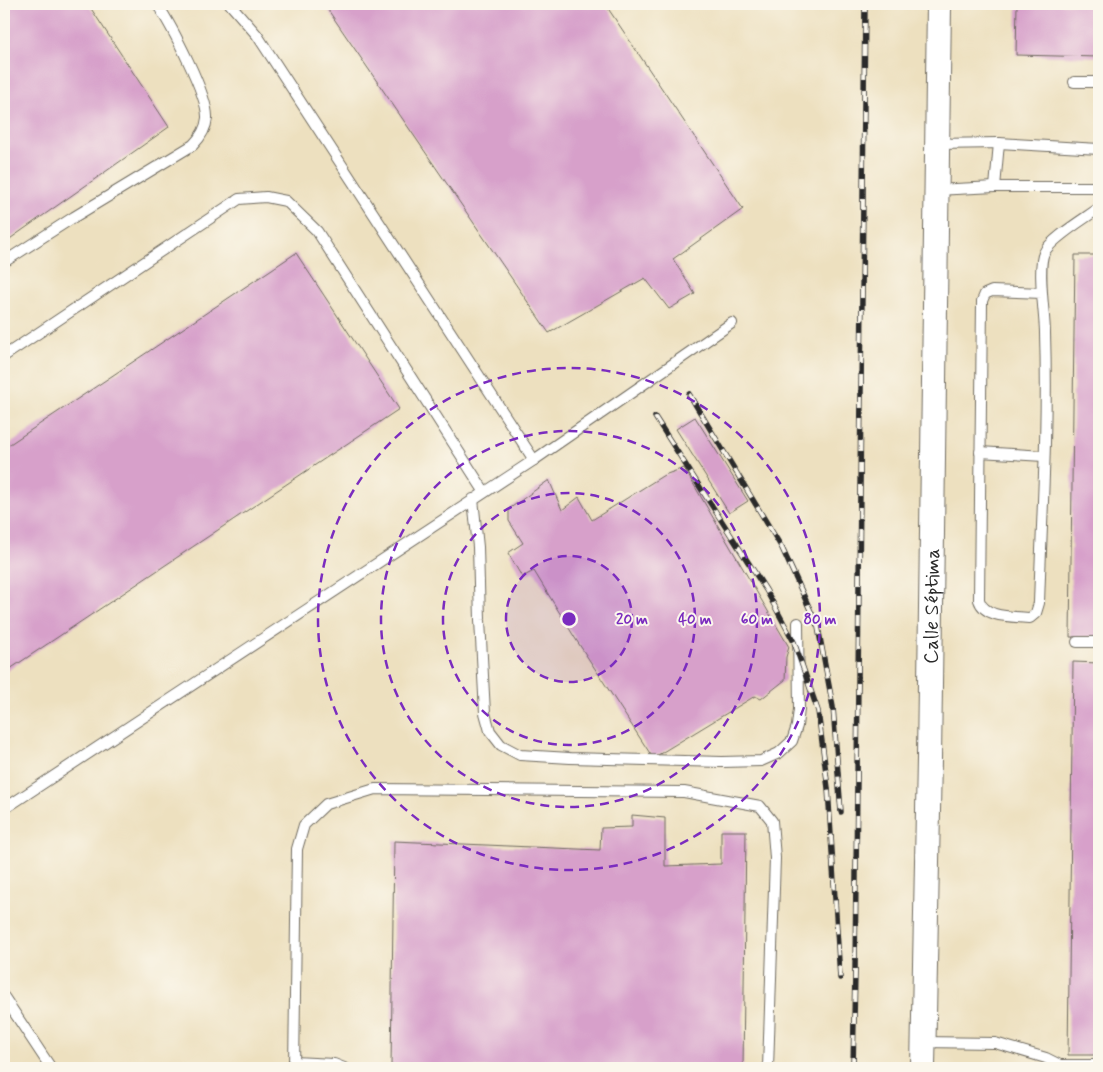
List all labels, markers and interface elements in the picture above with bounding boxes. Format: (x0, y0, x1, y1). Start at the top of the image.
street label: Calle Séptima (918, 548, 947, 664)
centre of rings (560, 610, 578, 628)
text: 20 m (616, 610, 648, 630)
text: 40 m (678, 610, 712, 630)
text: 60 m (741, 610, 773, 630)
text: 80 m (803, 610, 837, 630)

